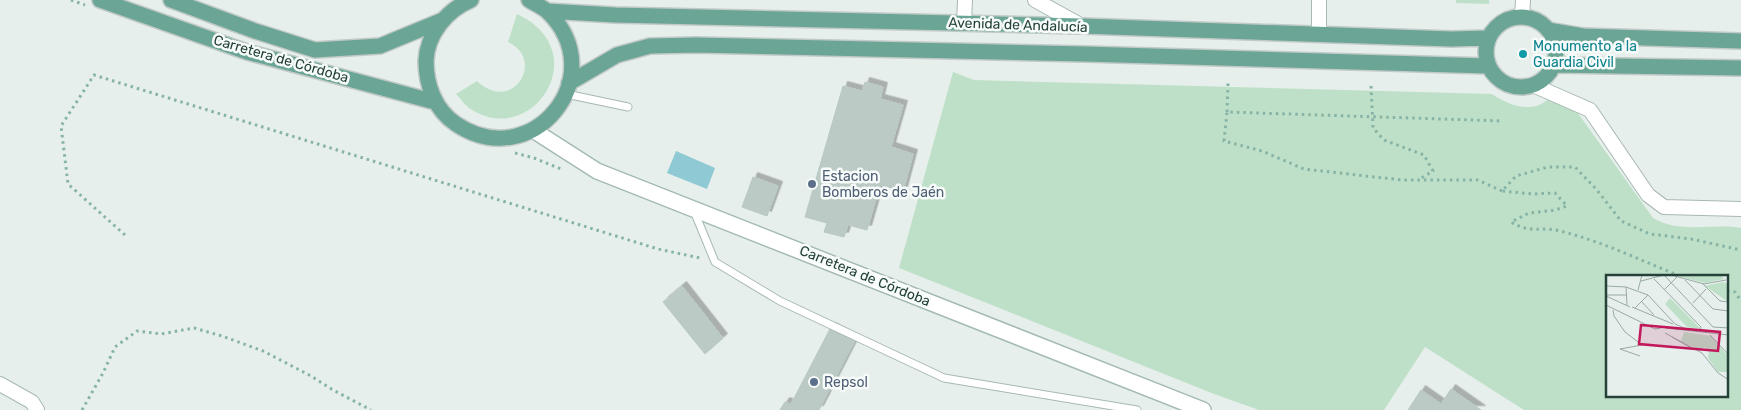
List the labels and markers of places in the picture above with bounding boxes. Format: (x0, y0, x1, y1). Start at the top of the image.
place label: Monumento a la Guardia Civil (1533, 38, 1637, 71)
marker: Monumento a la Guardia Civil (1517, 48, 1529, 60)
place label: Estacion Bomberos de Jaén (822, 168, 944, 201)
marker: Estacion Bomberos de Jaén (806, 178, 818, 190)
place label: Repsol (824, 374, 868, 391)
marker: Repsol (808, 376, 820, 388)

